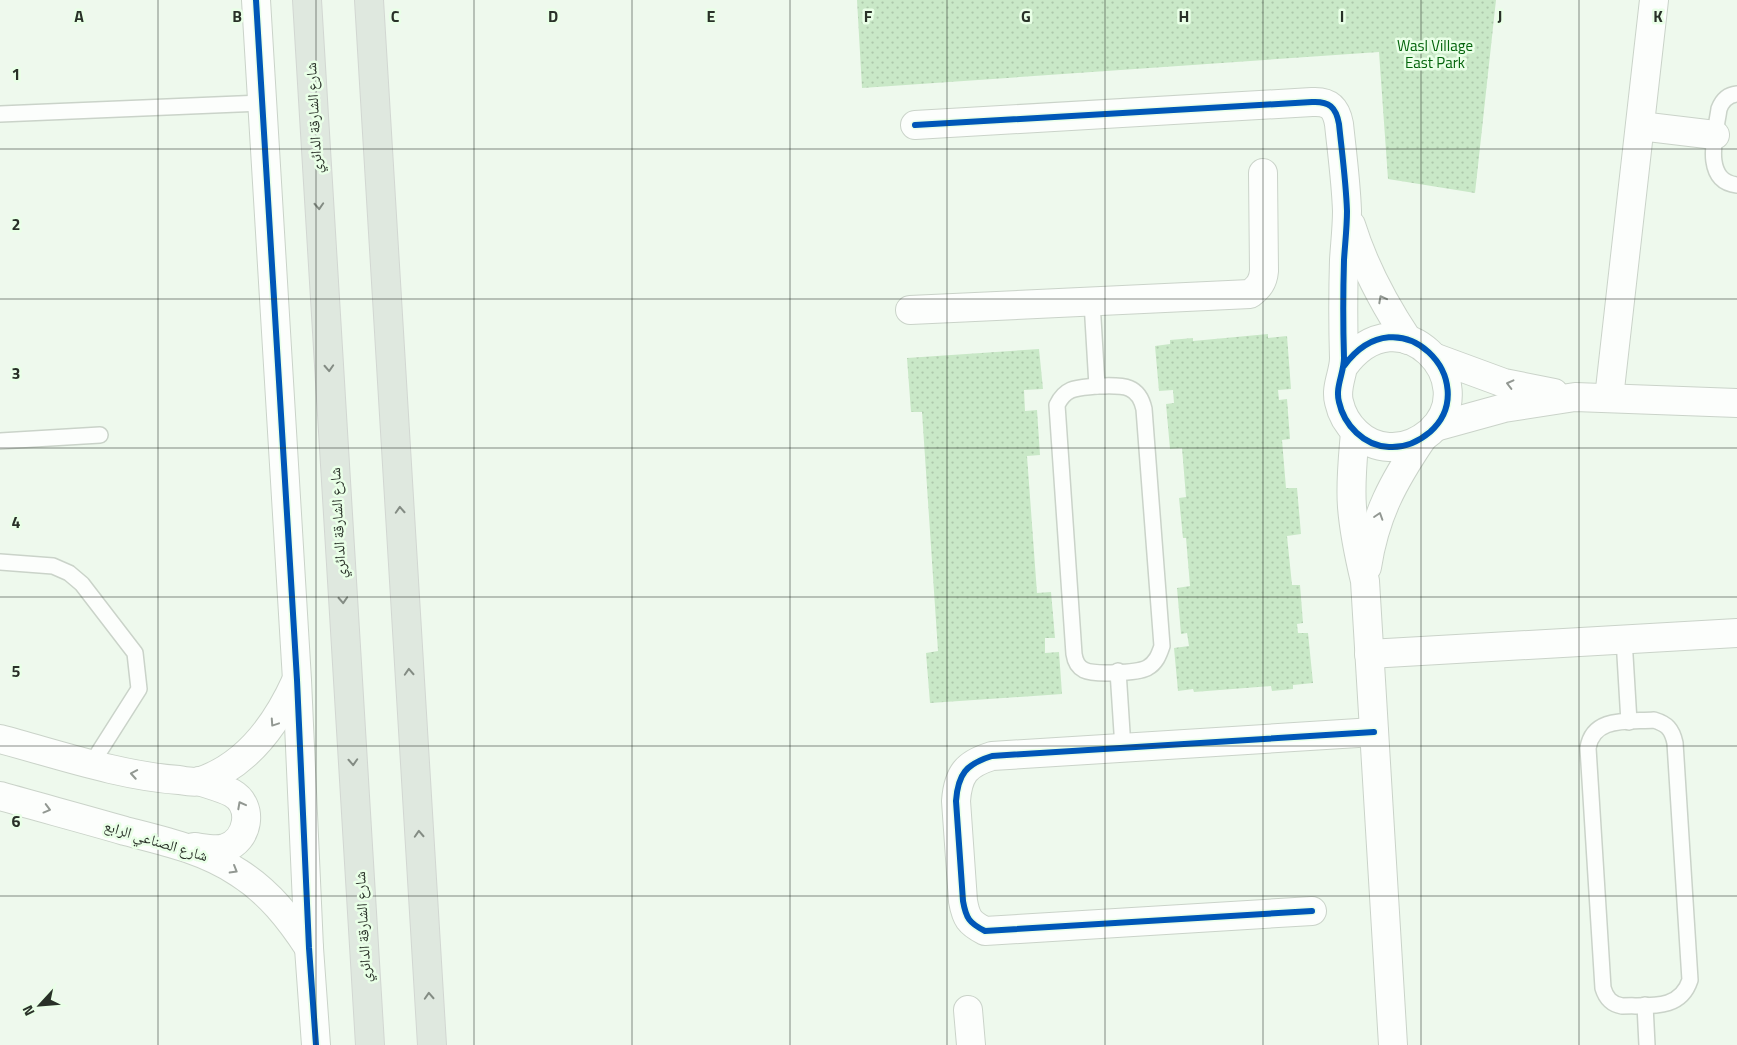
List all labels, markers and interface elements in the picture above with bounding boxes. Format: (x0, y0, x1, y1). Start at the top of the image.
text: A (74, 4, 84, 28)
text: B (232, 4, 242, 28)
text: C (391, 4, 400, 28)
text: D (548, 4, 558, 28)
text: E (707, 4, 716, 28)
text: F (864, 4, 873, 28)
text: G (1021, 4, 1031, 28)
text: H (1179, 4, 1189, 28)
text: I (1340, 4, 1344, 28)
text: J (1498, 4, 1502, 28)
text: K (1653, 4, 1663, 28)
park label: Wasl Village East Park (1397, 34, 1473, 74)
text: 1 (12, 62, 20, 86)
street label: شارع الشارقة الدائري (299, 62, 329, 174)
one-way arrow (314, 202, 325, 210)
text: 2 (12, 212, 20, 236)
one-way arrow (1378, 295, 1388, 304)
text: 3 (12, 361, 20, 385)
one-way arrow (323, 364, 334, 372)
one-way arrow (1506, 379, 1515, 390)
street label: شارع الشارقة الدائري (323, 467, 353, 579)
one-way arrow (394, 505, 405, 513)
text: 4 (12, 510, 21, 534)
one-way arrow (1374, 513, 1384, 521)
one-way arrow (338, 596, 349, 604)
text: 5 (12, 659, 21, 683)
one-way arrow (404, 668, 415, 676)
one-way arrow (271, 717, 280, 726)
one-way arrow (347, 759, 358, 767)
one-way arrow (129, 769, 138, 779)
one-way arrow (237, 802, 247, 811)
one-way arrow (43, 803, 51, 814)
text: 6 (12, 809, 21, 833)
street label: شارع الصناعي الرابع (101, 814, 211, 868)
one-way arrow (414, 830, 425, 838)
one-way arrow (229, 864, 238, 874)
street label: شارع الشارقة الدائري (348, 871, 378, 983)
north arrow (15, 980, 65, 1030)
one-way arrow (423, 992, 434, 1000)
text: N (16, 1002, 39, 1020)

